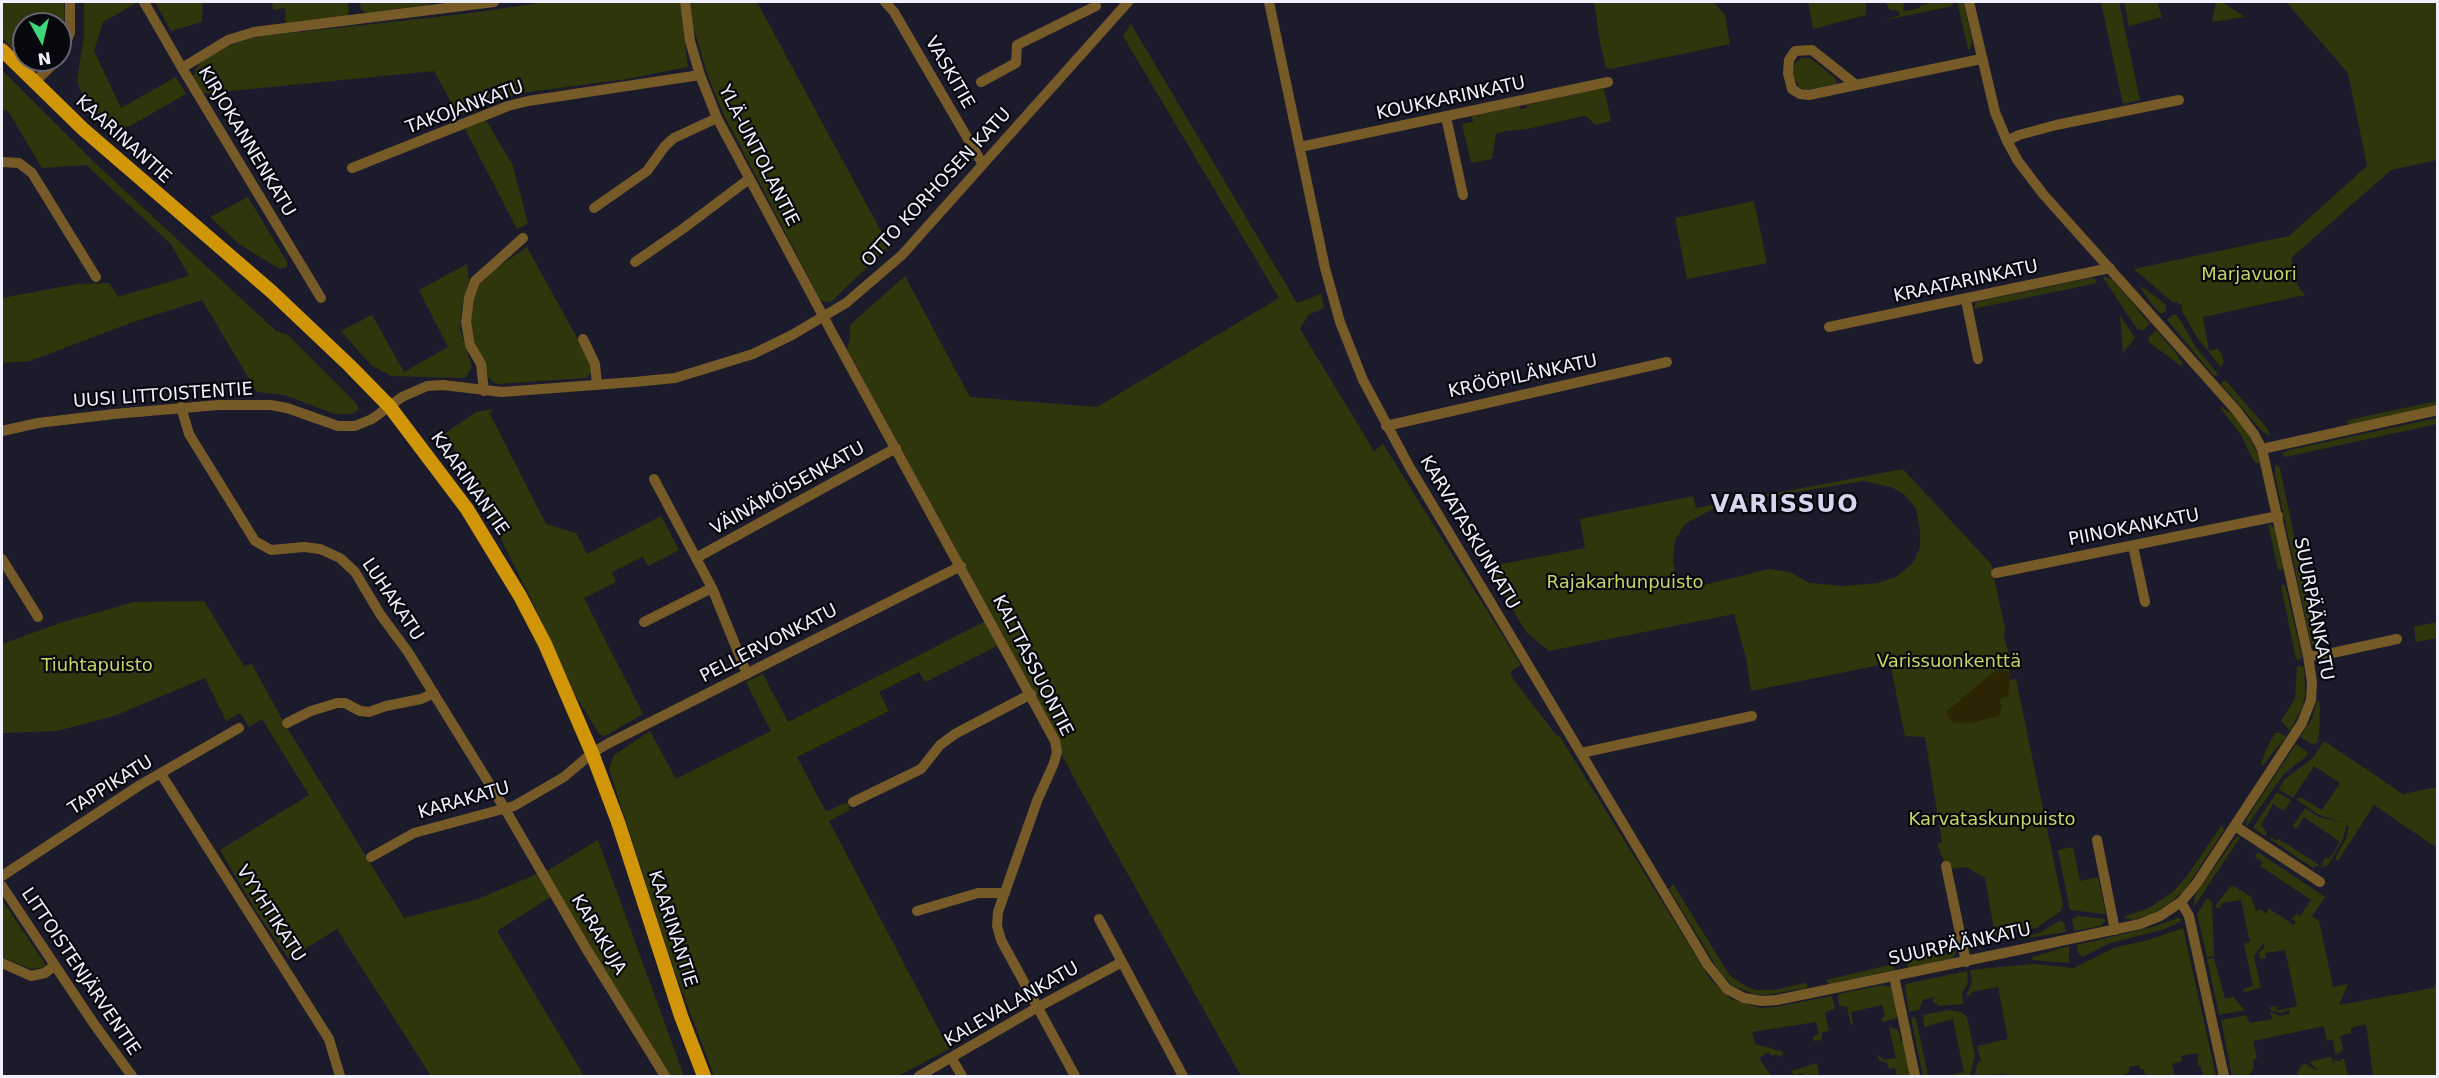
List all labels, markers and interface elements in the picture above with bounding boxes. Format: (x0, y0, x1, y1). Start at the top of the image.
north arrow (12, 12, 72, 72)
street label: VASKITIE (920, 33, 978, 113)
text: N (36, 48, 52, 69)
street label: KIRJOKANNENKATU (193, 63, 299, 221)
street label: KOUKKARINKATU (1375, 73, 1527, 125)
street label: TAKOJANKATU (403, 77, 527, 139)
street label: YLÄ-UNTOLANTIE (713, 82, 803, 230)
street label: KAARINANTIE (71, 91, 175, 189)
street label: OTTO KORHOSEN KATU (858, 104, 1016, 272)
street label: KRAATARINKATU (1892, 256, 2040, 308)
park label: Marjavuori (2201, 264, 2297, 286)
street label: KRÖÖPILÄNKATU (1447, 351, 1599, 403)
street label: UUSI LITTOISTENTIE (72, 379, 254, 413)
street label: KAARINANTIE (425, 428, 513, 540)
street label: VÄINÄMÖISENKATU (707, 438, 869, 540)
street label: KARVATASKUNKATU (1415, 452, 1523, 614)
district label: VARISSUO (1711, 492, 1859, 520)
street label: PIINOKANKATU (2067, 505, 2201, 551)
street label: SUURPÄÄNKATU (2289, 536, 2337, 682)
street label: LUHAKATU (357, 555, 427, 645)
park label: Rajakarhunpuisto (1547, 572, 1703, 594)
street label: KALTTASSUONTIE (987, 592, 1077, 740)
street label: PELLERVONKATU (697, 600, 841, 688)
park label: Varissuonkenttä (1877, 651, 2021, 673)
park label: Tiuhtapuisto (41, 655, 153, 677)
street label: TAPPIKATU (65, 752, 157, 820)
street label: KARAKATU (416, 778, 512, 824)
park label: Karvataskunpuisto (1908, 809, 2076, 831)
street label: VYYHTIKATU (231, 862, 309, 966)
street label: KAARINANTIE (643, 868, 701, 990)
street label: LITTOISTENJÄRVENTIE (16, 884, 144, 1060)
street label: KARAKUJA (566, 891, 630, 979)
street label: SUURPÄÄNKATU (1887, 919, 2033, 971)
street label: KALEVALANKATU (941, 958, 1083, 1052)

